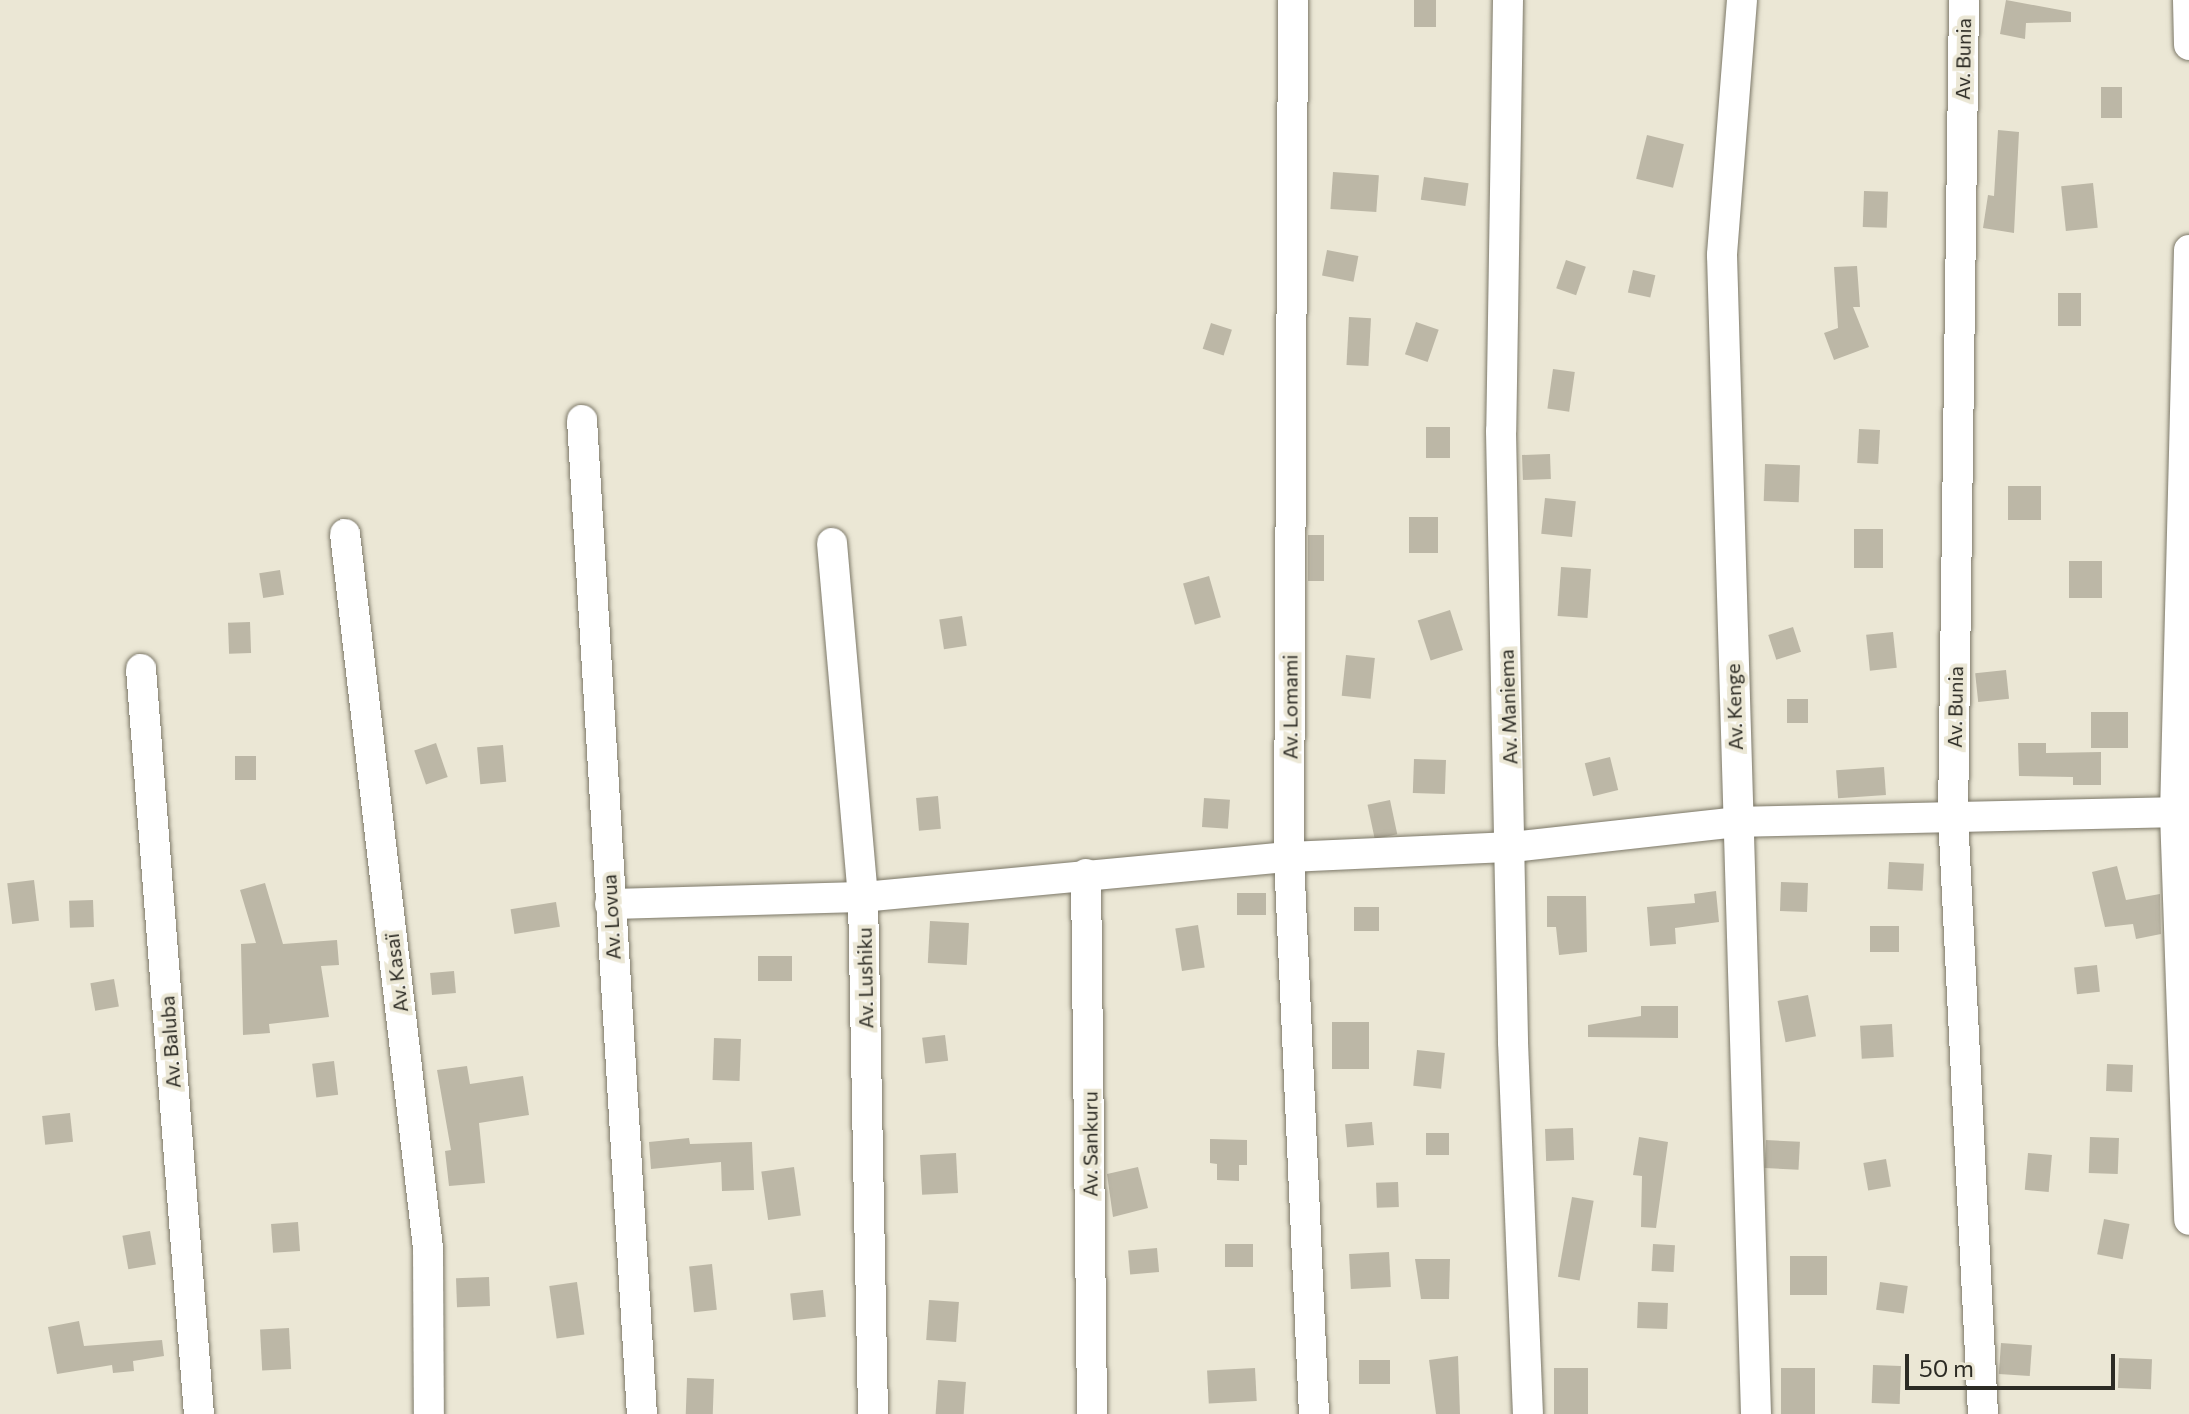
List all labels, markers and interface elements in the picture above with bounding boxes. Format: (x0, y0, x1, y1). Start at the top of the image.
street label: Av. Bunia (1950, 18, 1976, 100)
street label: Av. Maniema (1494, 649, 1522, 765)
street label: Av. Lomami (1278, 655, 1302, 759)
street label: Av. Kenge (1720, 663, 1748, 751)
street label: Av. Bunia (1942, 666, 1968, 748)
street label: Av. Lovua (597, 874, 625, 960)
street label: Av. Lushiku (852, 927, 878, 1029)
street label: Av. Kasaï (379, 932, 413, 1014)
street label: Av. Baluba (155, 995, 185, 1089)
street label: Av. Sankuru (1078, 1091, 1102, 1197)
scale bar (1909, 1338, 2119, 1388)
text: 50 m (1919, 1353, 1974, 1382)

